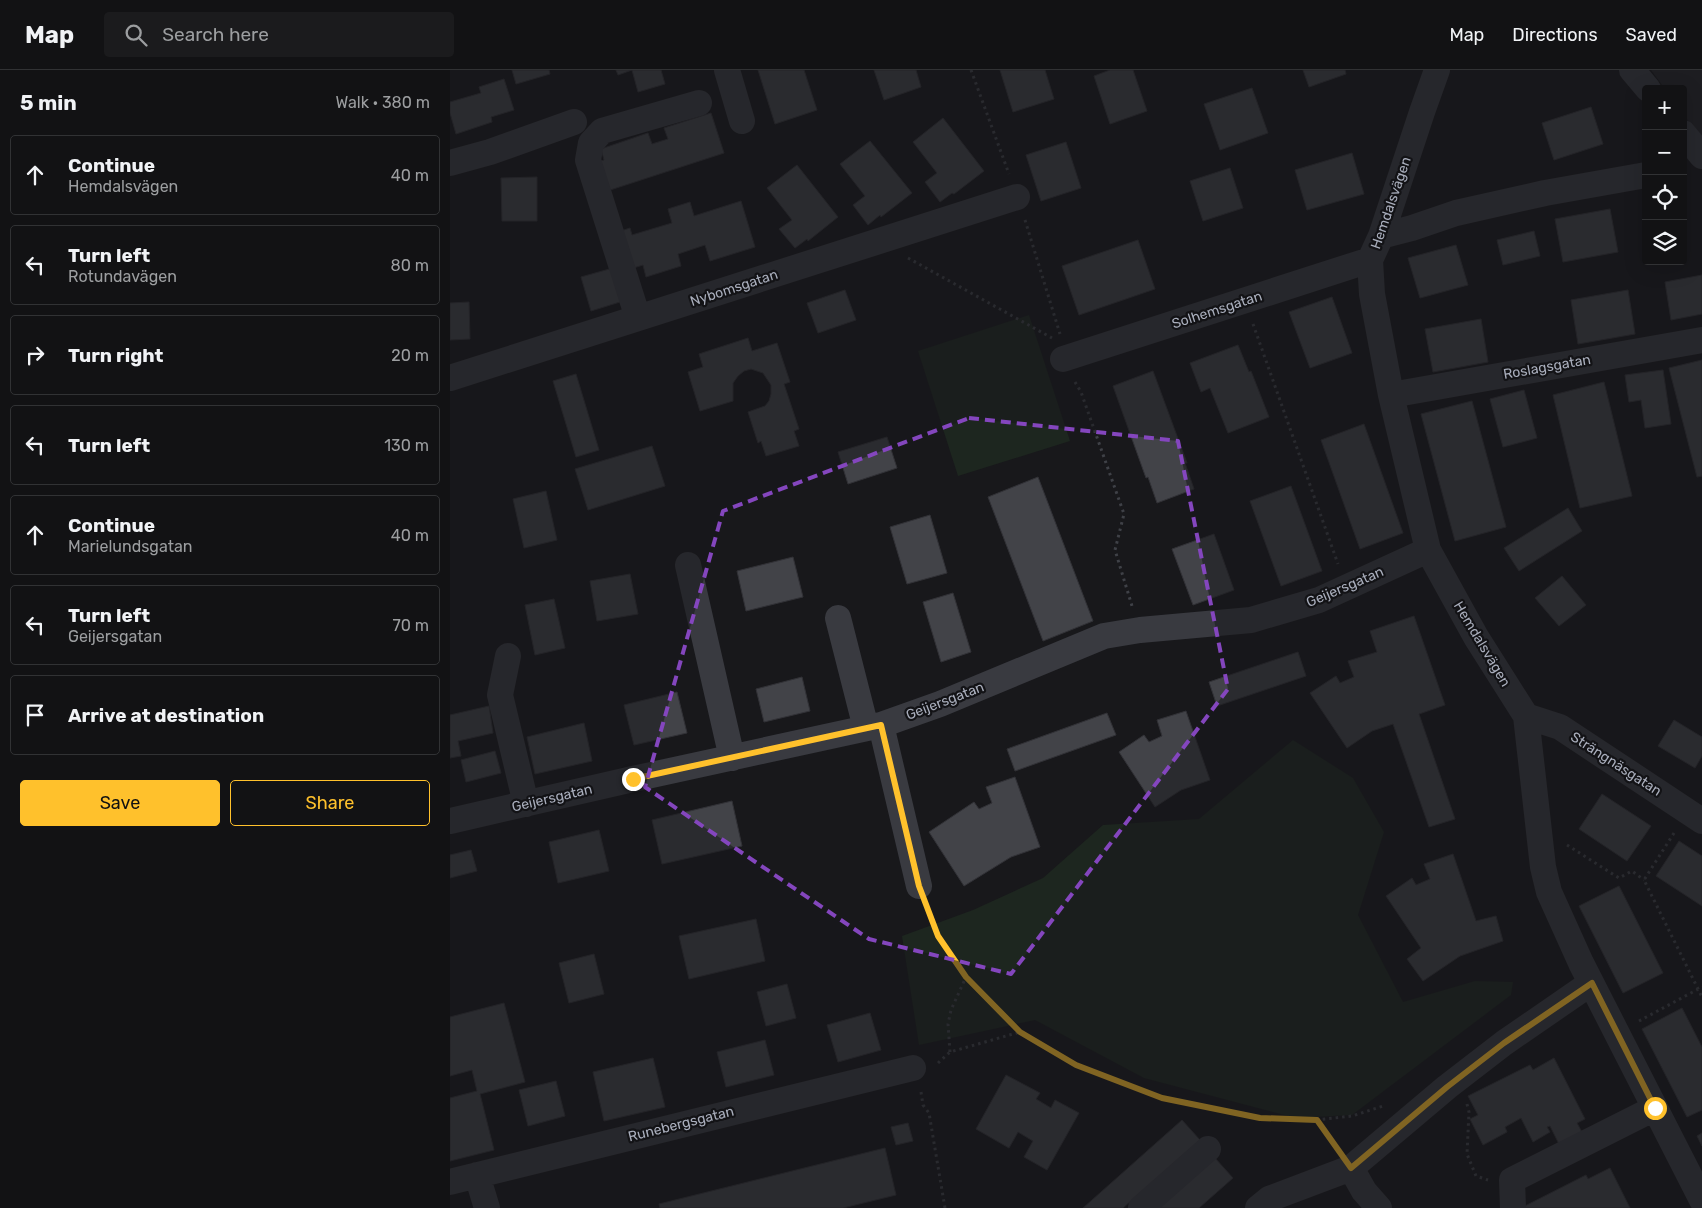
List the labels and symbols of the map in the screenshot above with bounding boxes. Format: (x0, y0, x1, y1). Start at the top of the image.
street label: Hemdalsvägen (1367, 155, 1415, 251)
street label: Nybomsgatan (688, 266, 780, 310)
street label: Solhemsgatan (1170, 287, 1264, 333)
street label: Roslagsgatan (1502, 351, 1592, 383)
street label: Geijersgatan (1304, 563, 1386, 611)
street label: Hemdalsvägen (1450, 598, 1514, 690)
street label: Geijersgatan (904, 678, 986, 724)
street label: Strängnäsgatan (1567, 728, 1665, 800)
route end (622, 768, 645, 791)
street label: Geijersgatan (510, 780, 594, 816)
route start (1644, 1097, 1667, 1120)
street label: Runebergsgatan (626, 1103, 736, 1145)

